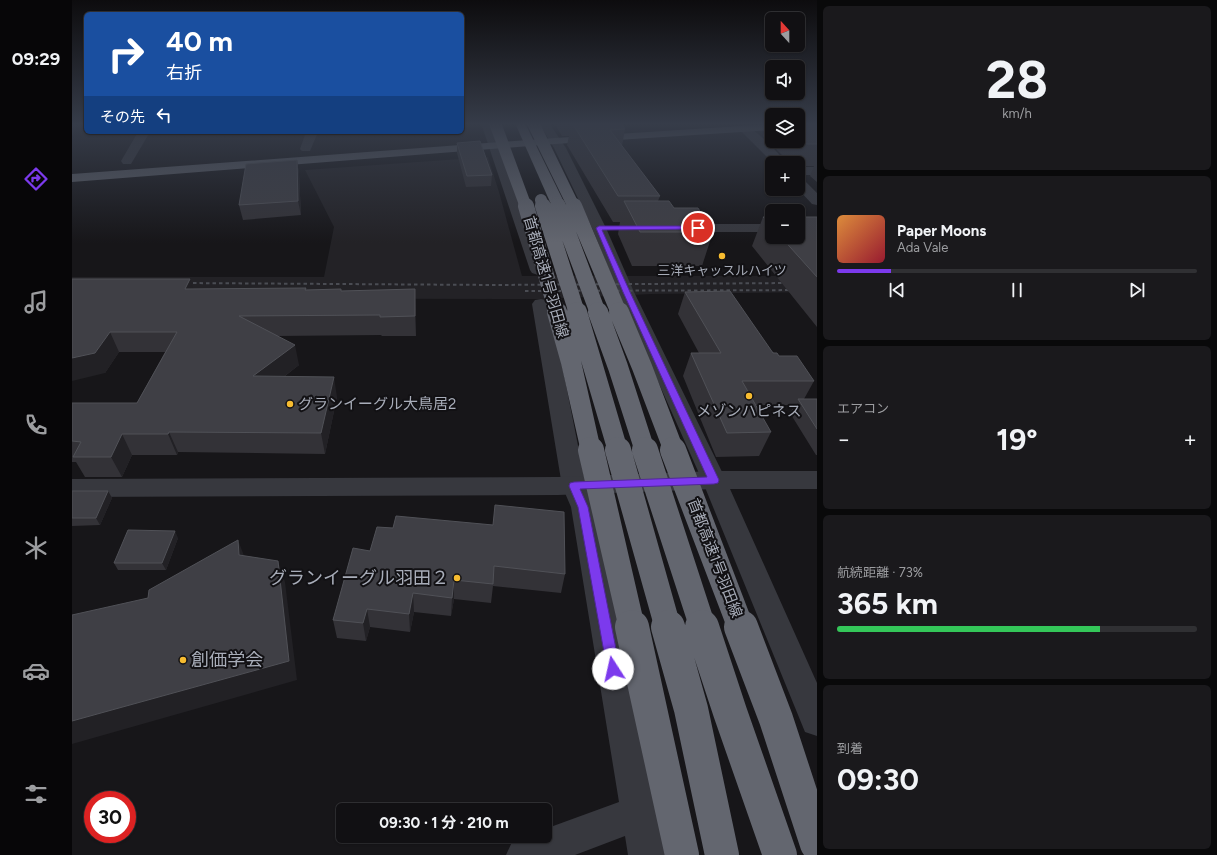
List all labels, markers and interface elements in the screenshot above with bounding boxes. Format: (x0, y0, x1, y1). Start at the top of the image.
north arrow (765, 12, 805, 52)
map controls (765, 12, 805, 244)
text: 40 m (166, 24, 233, 58)
icon: right (100, 28, 152, 80)
text: 09:29 (12, 48, 60, 70)
text: 28 (986, 49, 1048, 111)
button: sound (765, 60, 805, 100)
text: 右折 (166, 62, 202, 84)
icon: left (153, 104, 175, 126)
text: km/h (1002, 106, 1032, 121)
text: その先 (100, 108, 145, 126)
button: layers (765, 108, 805, 148)
button: + (765, 156, 805, 196)
icon: directions (22, 165, 50, 193)
button: − (765, 204, 805, 244)
pin (681, 211, 715, 245)
street label: 首都高速1号羽田線 (520, 214, 572, 340)
icon: arrive (687, 217, 709, 239)
text: Paper Moons (897, 222, 986, 240)
text: Ada Vale (897, 240, 948, 255)
marker: 三洋キャッスルハイツ (717, 251, 727, 261)
place label: 三洋キャッスルハイツ (657, 263, 787, 278)
icon: previous (886, 279, 908, 301)
icon: pause (1006, 279, 1028, 301)
icon: next (1126, 279, 1148, 301)
icon: music (22, 288, 50, 316)
marker: メゾンハピネス (744, 391, 754, 401)
place label: グランイーグル大鳥居2 (298, 395, 456, 413)
marker: グランイーグル大鳥居2 (285, 399, 295, 409)
text: エアコン (837, 401, 889, 416)
place label: メゾンハピネス (696, 402, 802, 420)
icon: phone (22, 411, 50, 439)
text: 19° (996, 421, 1038, 458)
text: − (837, 426, 851, 453)
text: + (1183, 426, 1197, 453)
street label: 首都高速1号羽田線 (684, 496, 746, 620)
icon: climate (22, 534, 50, 562)
text: 航続距離 · 73% (837, 565, 923, 580)
place label: グランイーグル羽田２ (269, 567, 449, 589)
marker: グランイーグル羽田２ (452, 573, 462, 583)
text: 365 km (837, 585, 938, 622)
position arrow (592, 648, 634, 690)
place label: 創価学会 (191, 649, 263, 671)
marker: 創価学会 (178, 655, 188, 665)
icon: car (22, 657, 50, 685)
text: 到着 (837, 741, 863, 756)
text: 09:30 (837, 761, 919, 798)
icon: filters (22, 780, 50, 808)
speed limit sign: 30 (84, 791, 136, 843)
text: 09:30 · 1 分 · 210 m (379, 814, 509, 832)

